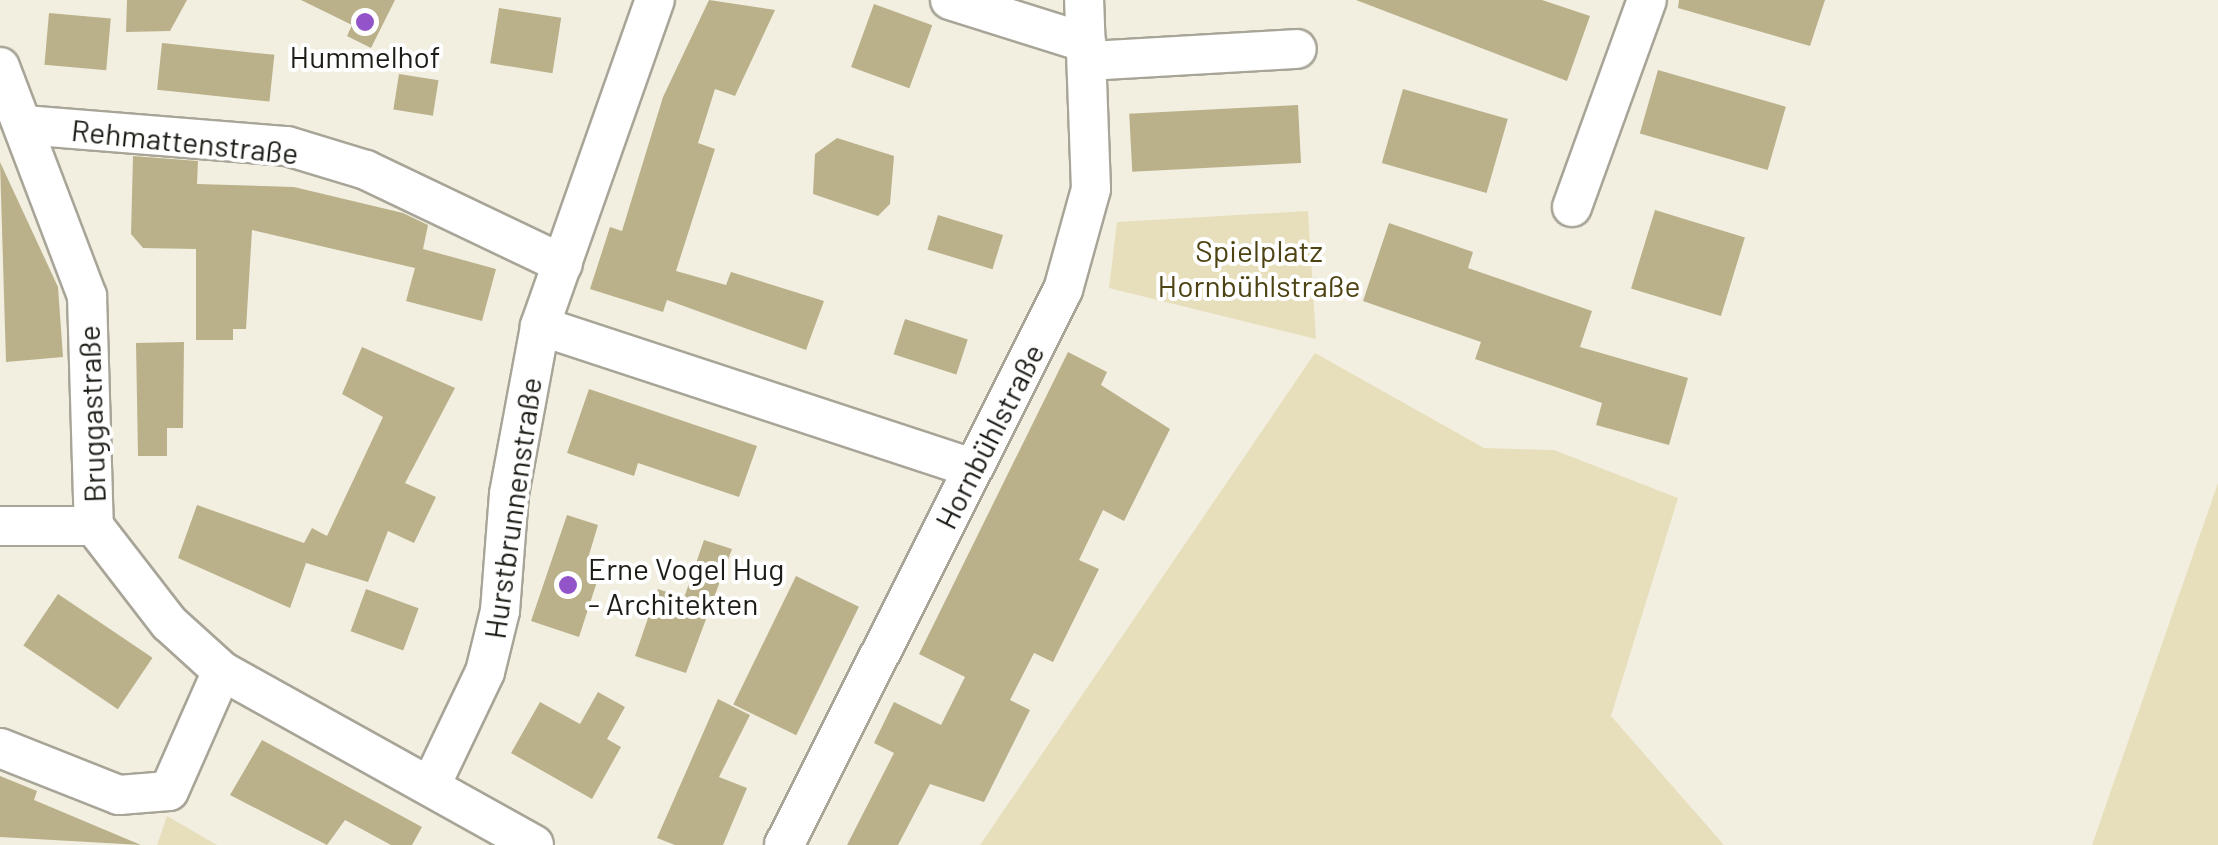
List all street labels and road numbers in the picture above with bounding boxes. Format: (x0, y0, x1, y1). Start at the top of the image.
street label: Rehmattenstraße (70, 111, 300, 171)
street label: Bruggastraße (70, 325, 112, 503)
street label: Hornbühlstraße (927, 337, 1051, 535)
street label: Hurstbrunnenstraße (476, 375, 548, 641)

